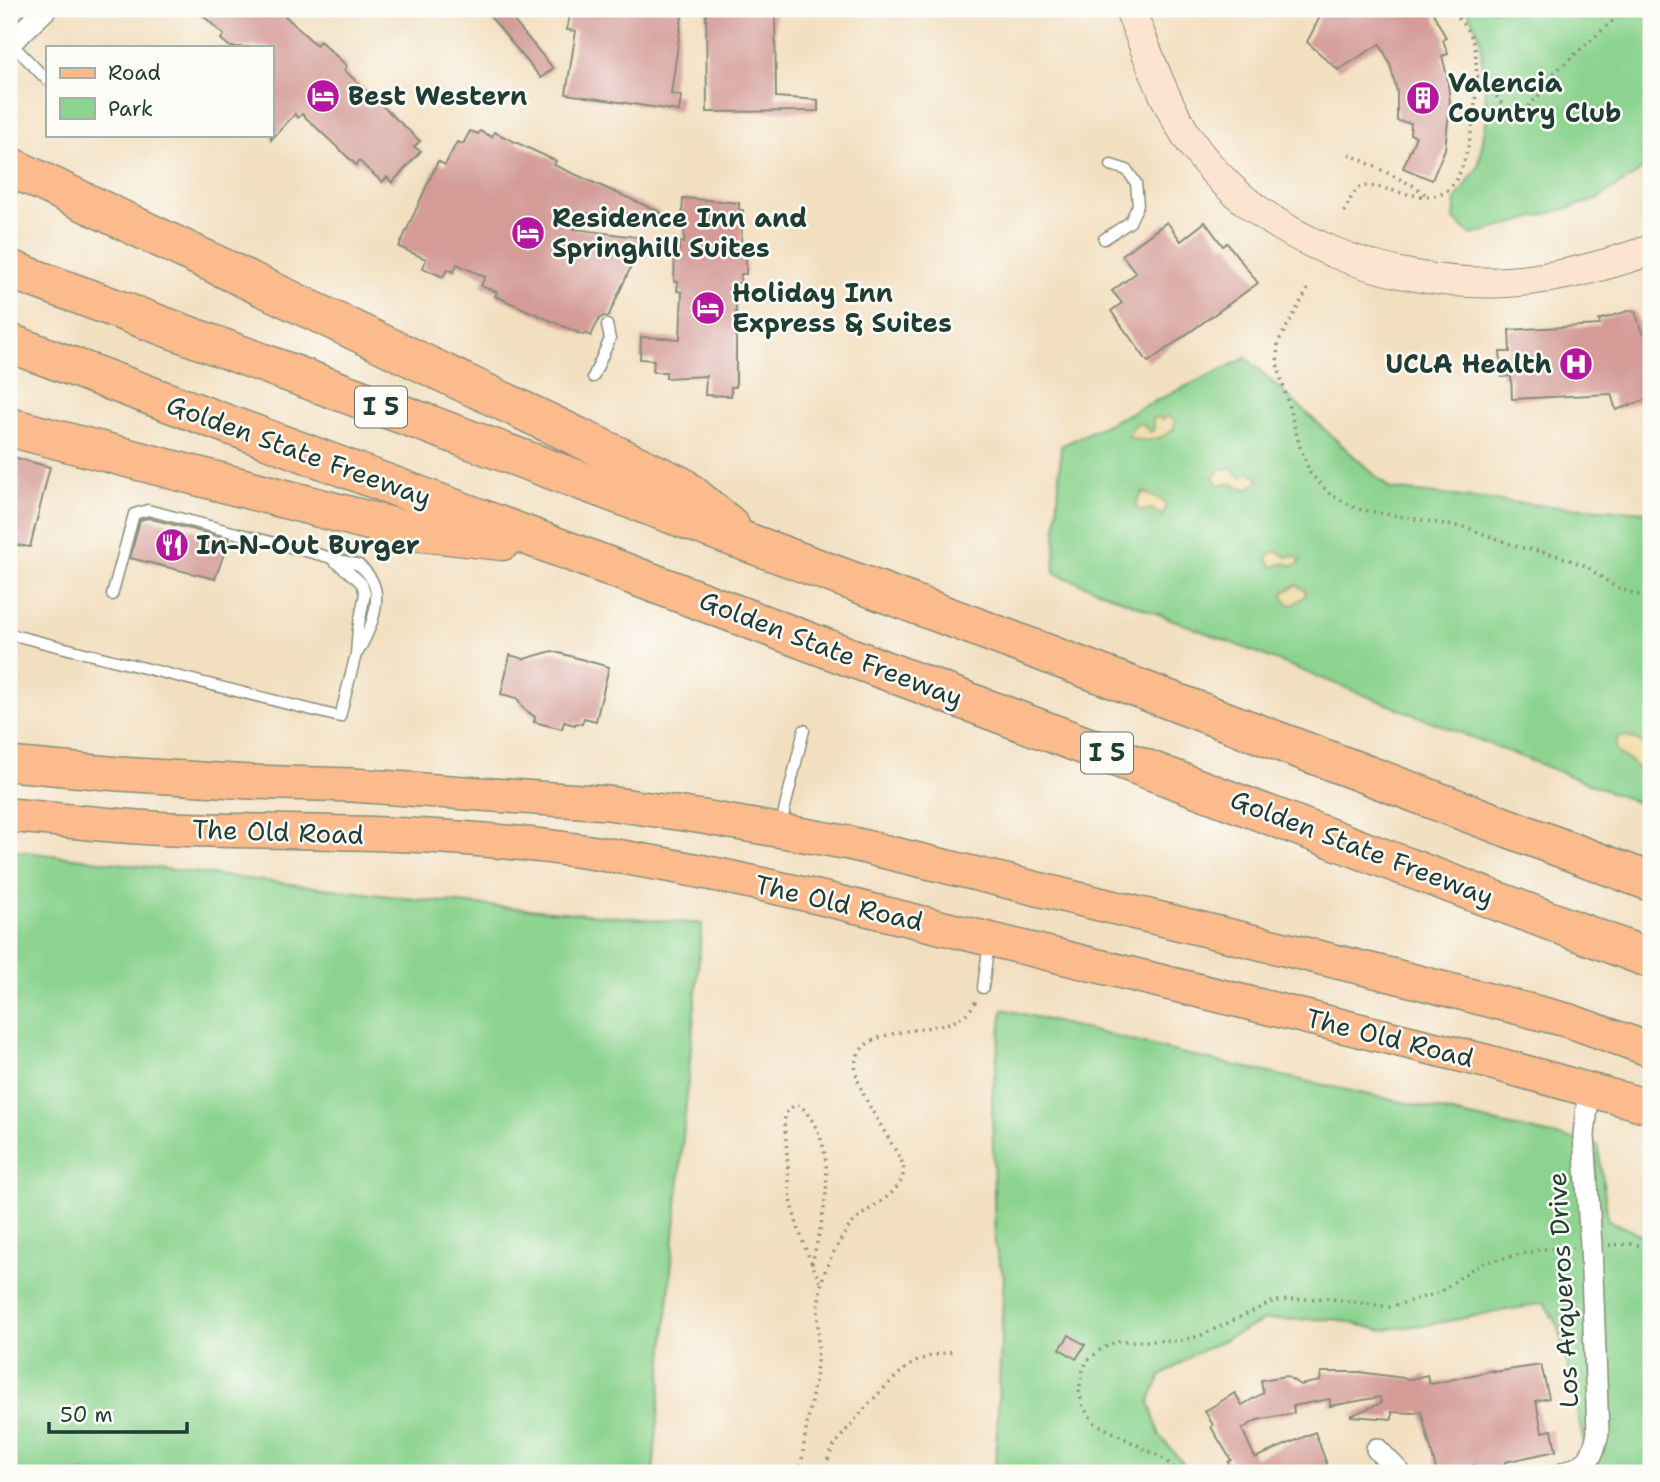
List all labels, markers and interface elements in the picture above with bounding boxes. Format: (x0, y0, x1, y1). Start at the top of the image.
legend (46, 46, 273, 136)
text: Road (108, 59, 161, 87)
place label: Valencia Country Club (1448, 65, 1621, 130)
hotel icon: Best Western (304, 77, 342, 115)
place label: Best Western (348, 78, 527, 113)
building icon: Valencia Country Club (1404, 79, 1442, 117)
text: Park (108, 95, 153, 123)
place label: Residence Inn and Springhill Suites (552, 200, 807, 265)
hotel icon: Residence Inn and Springhill Suites (509, 214, 547, 252)
place label: Holiday Inn Express & Suites (732, 275, 952, 340)
hotel icon: Holiday Inn Express & Suites (689, 289, 727, 327)
hospital icon: UCLA Health (1557, 345, 1595, 383)
place label: UCLA Health (1385, 346, 1552, 381)
street label: Golden State Freeway (162, 386, 436, 515)
road number: I 5 (355, 386, 407, 428)
restaurant icon: In-N-Out Burger (153, 526, 191, 564)
place label: In-N-Out Burger (196, 527, 420, 562)
street label: Golden State Freeway (695, 582, 968, 715)
road number: I 5 (1081, 732, 1133, 774)
street label: Golden State Freeway (1226, 781, 1499, 914)
street label: The Old Road (192, 811, 364, 852)
street label: The Old Road (752, 866, 927, 939)
street label: The Old Road (1303, 1000, 1478, 1075)
street label: Los Arqueros Drive (1539, 1171, 1586, 1409)
scale bar (49, 1391, 187, 1435)
text: 50 m (60, 1401, 113, 1429)

